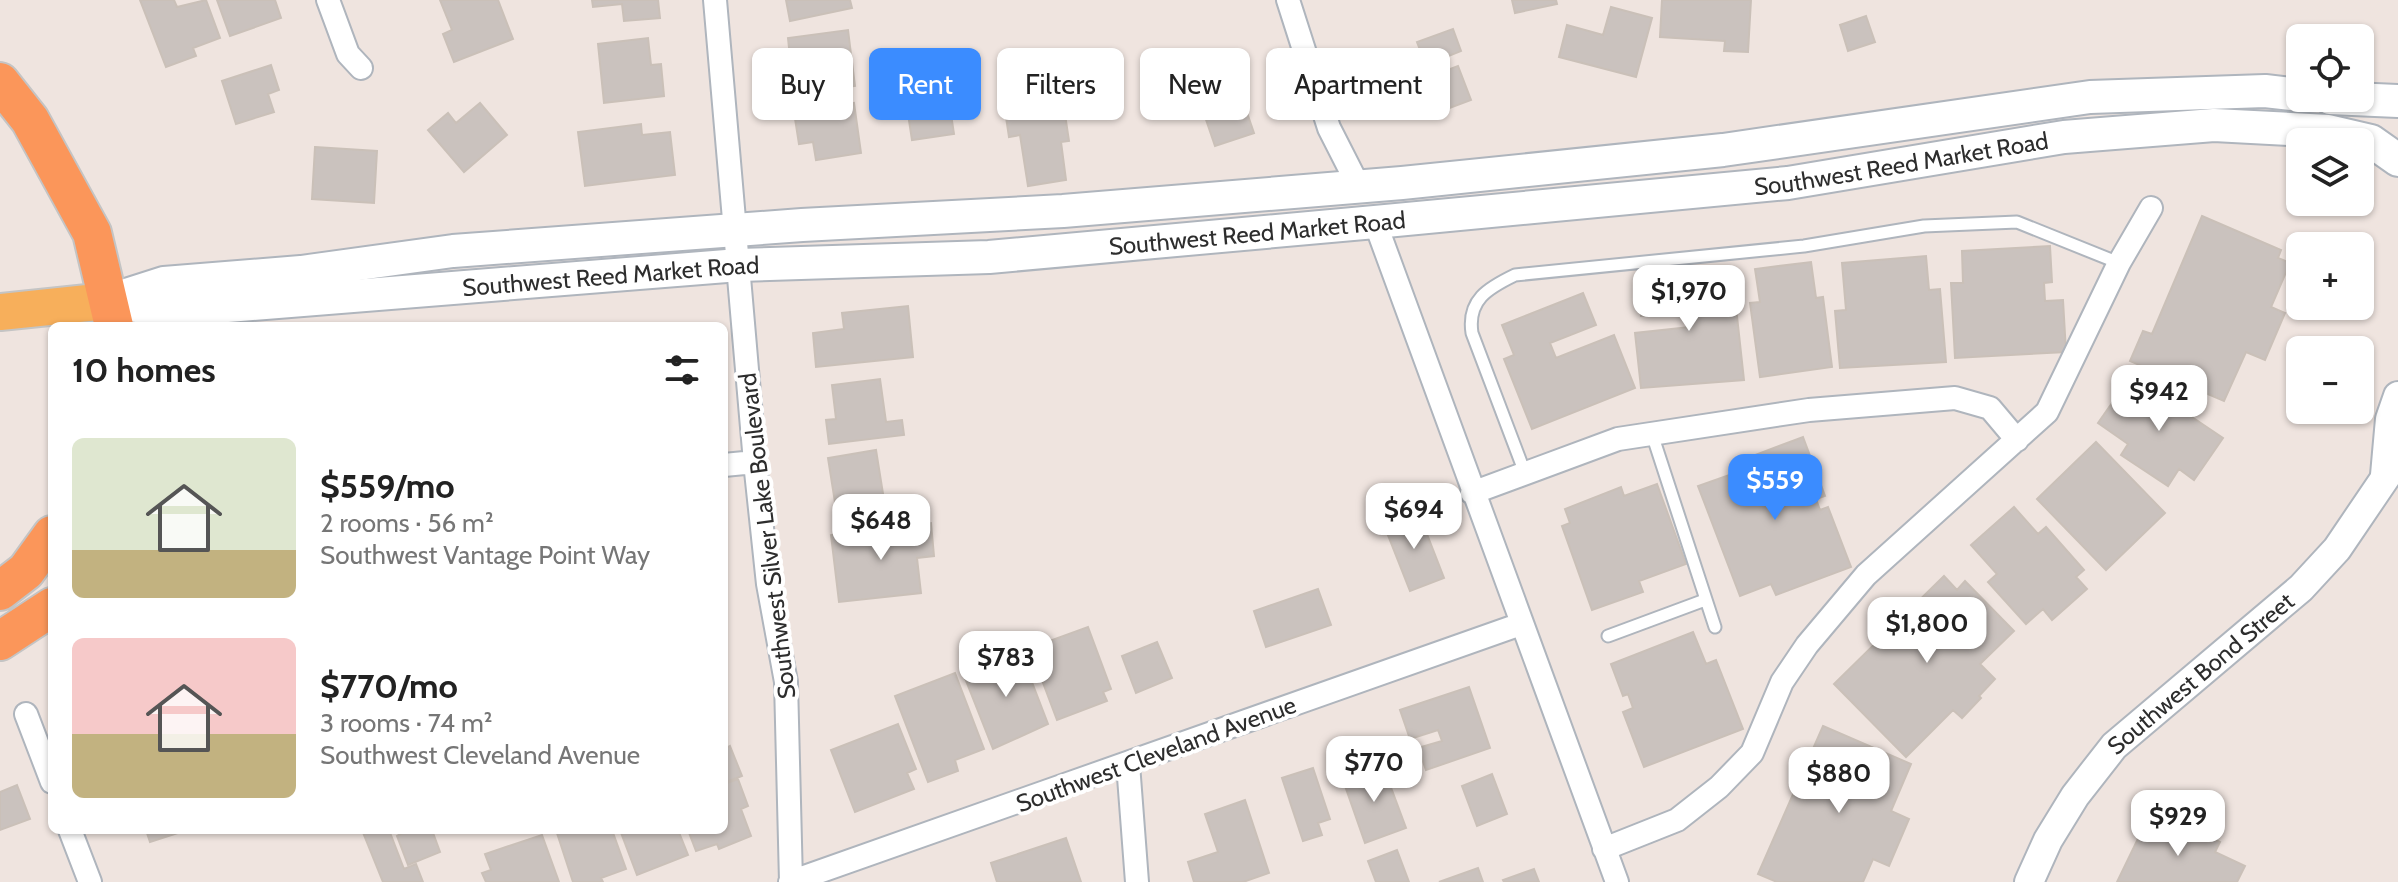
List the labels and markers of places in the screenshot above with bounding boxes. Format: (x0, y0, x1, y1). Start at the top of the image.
pin: $1,970 (1624, 265, 1754, 333)
pin: $942 (2112, 365, 2206, 433)
pin: $559 (1728, 454, 1822, 522)
pin: $694 (1367, 483, 1461, 551)
pin: $648 (834, 494, 928, 562)
pin: $1,800 (1862, 597, 1992, 665)
pin: $783 (959, 631, 1053, 699)
pin: $770 (1327, 736, 1421, 804)
pin: $880 (1792, 747, 1886, 815)
pin: $929 (2131, 790, 2225, 858)

